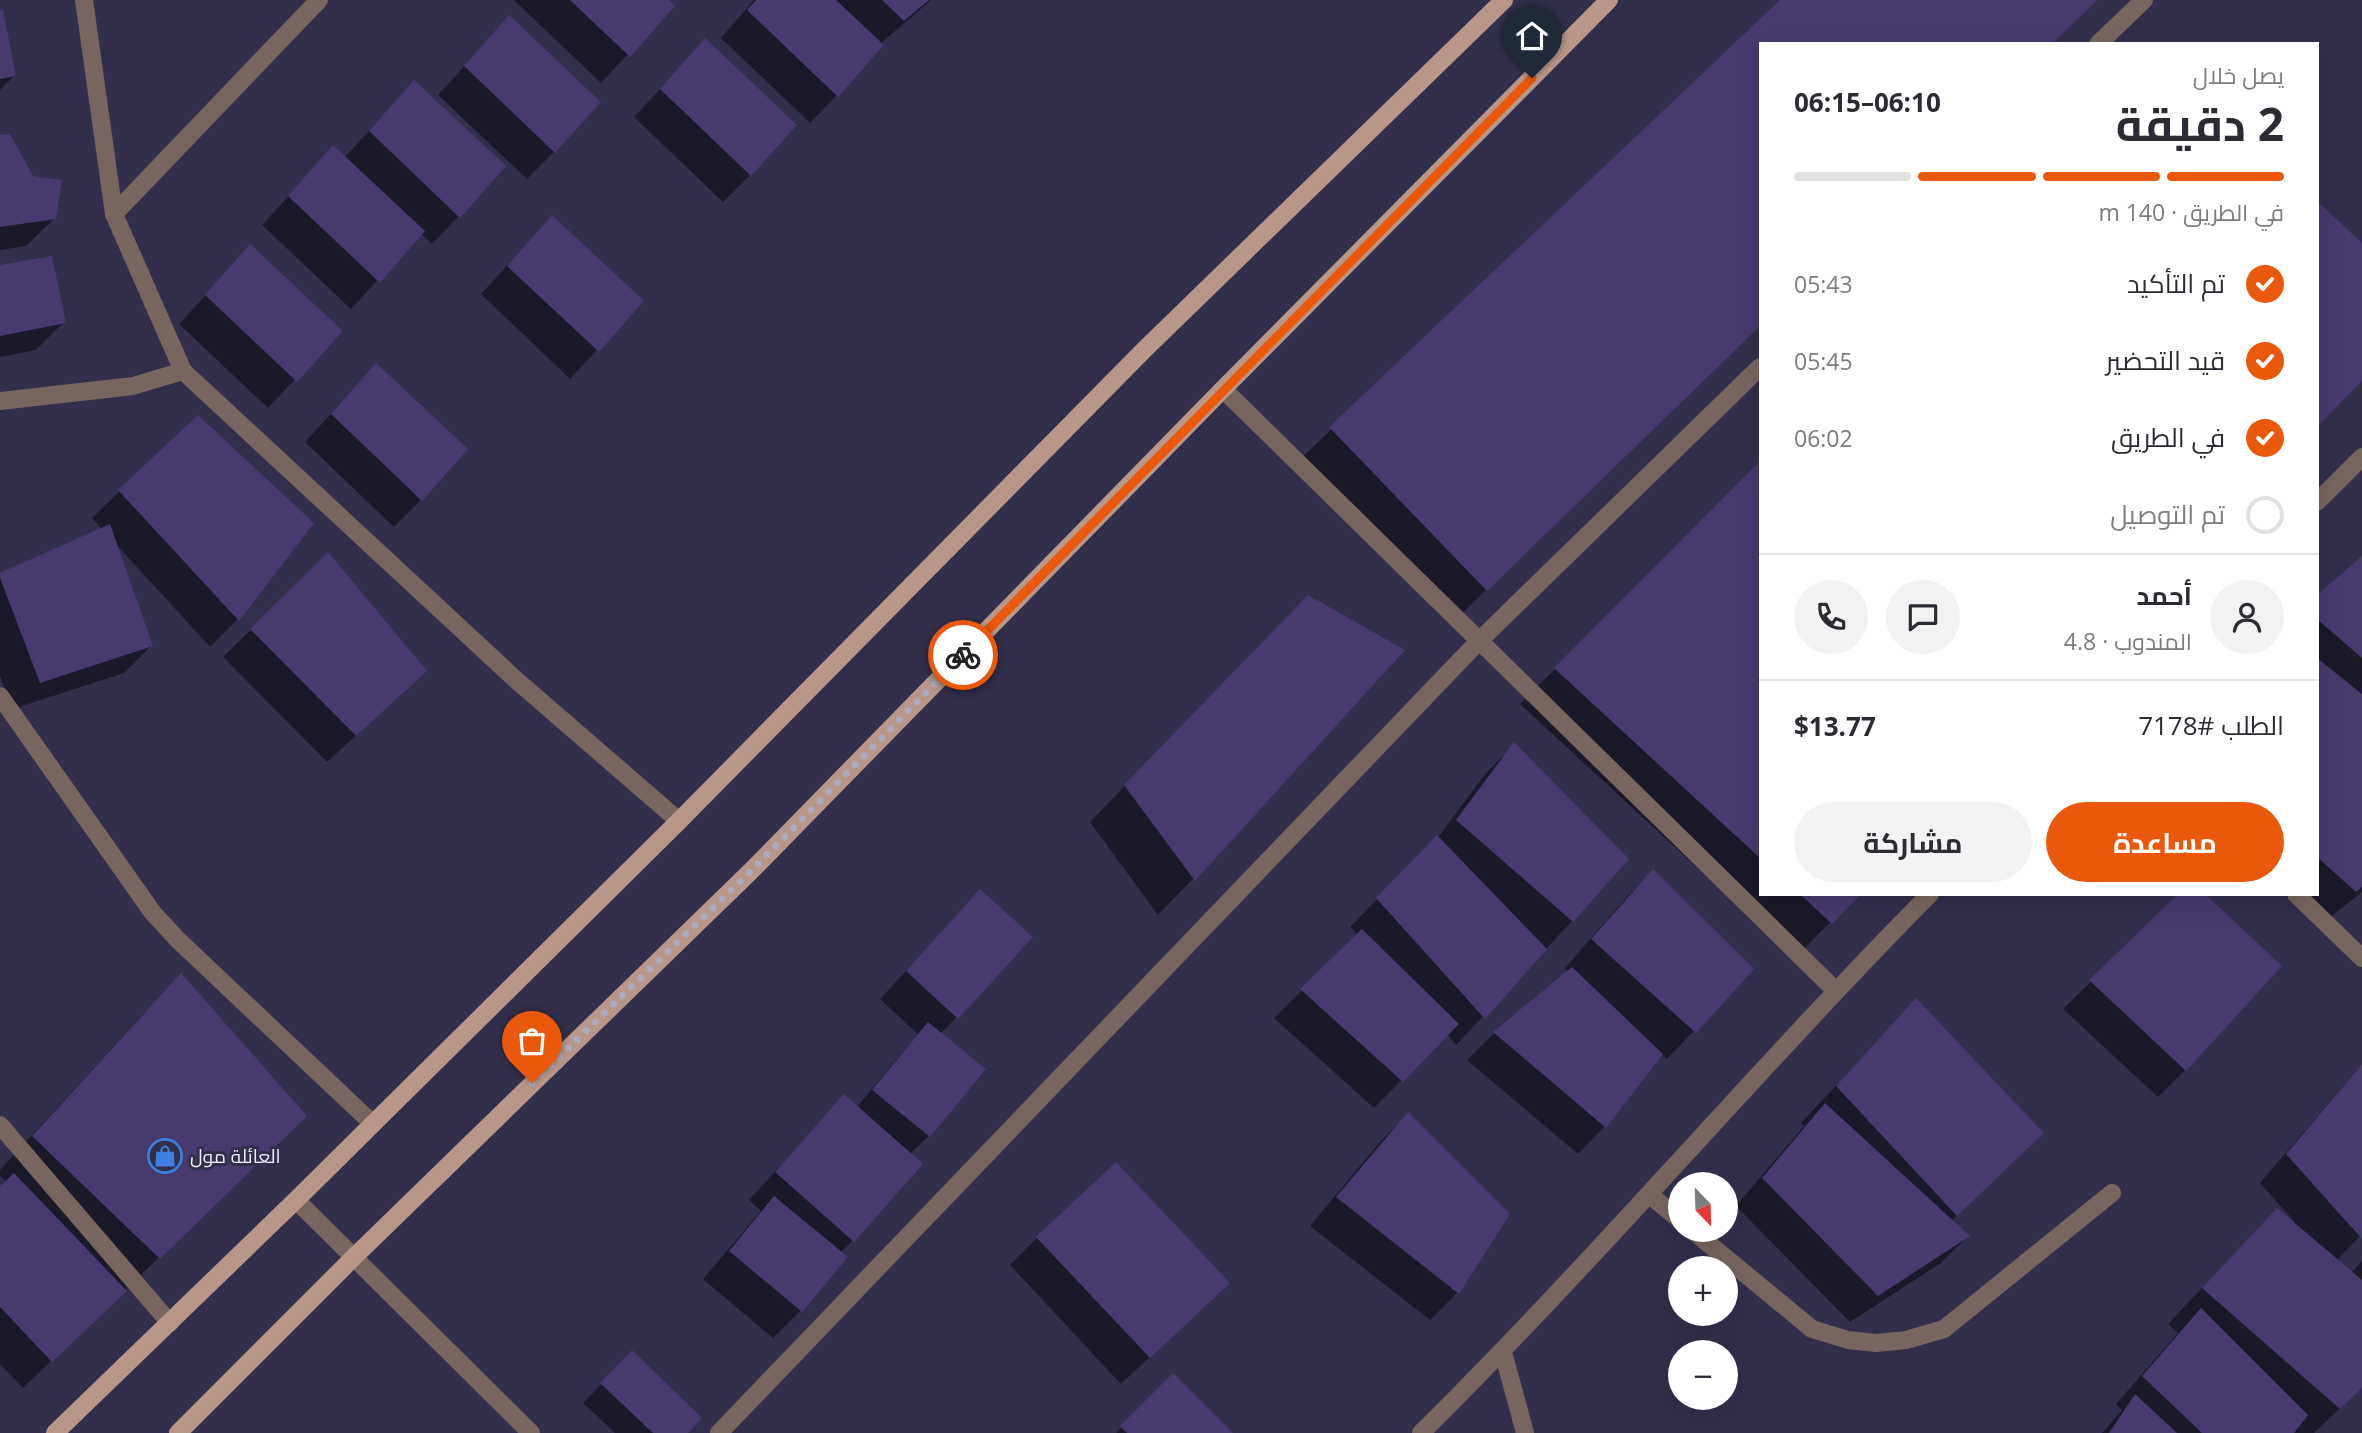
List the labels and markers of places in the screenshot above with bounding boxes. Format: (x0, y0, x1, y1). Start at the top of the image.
pin (1502, 6, 1562, 78)
pin (502, 1011, 562, 1083)
shop icon: العائلة مول (146, 1137, 184, 1175)
place label: العائلة مول (190, 1143, 281, 1169)

